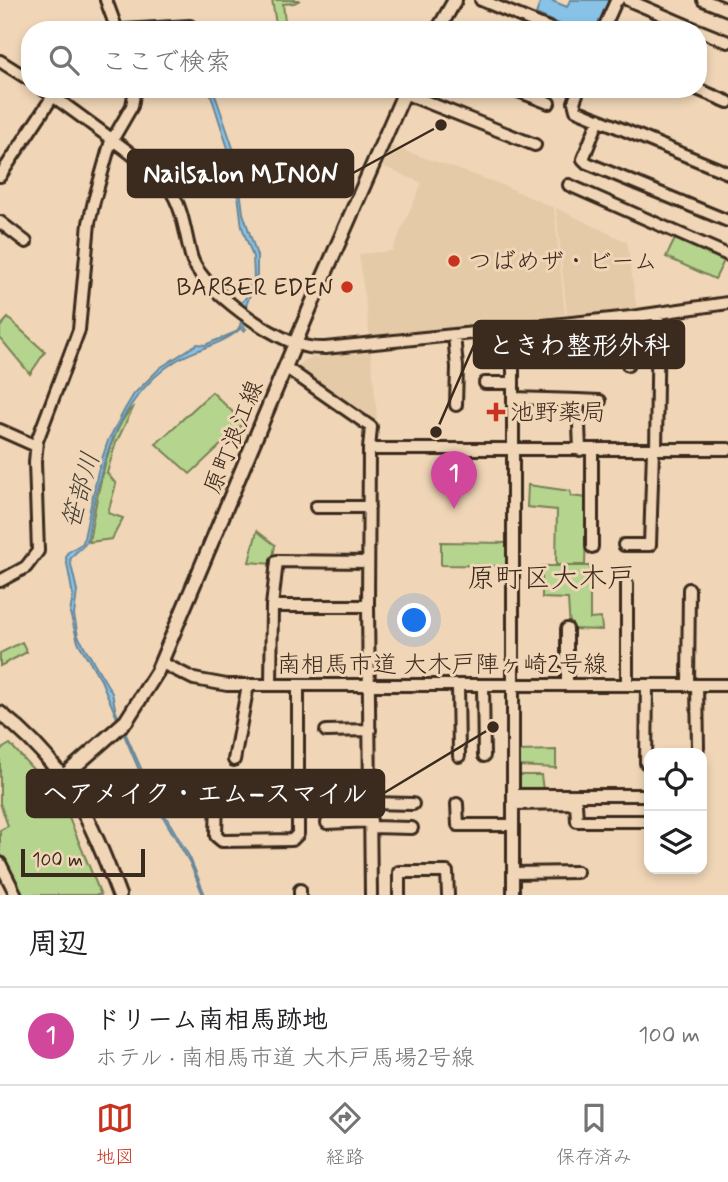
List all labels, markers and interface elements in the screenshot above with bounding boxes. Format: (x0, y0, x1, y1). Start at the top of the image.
search box (21, 21, 707, 98)
icon: search (45, 41, 83, 79)
text: ここで検索 (101, 46, 231, 80)
callout: Nailsalon MINON (128, 150, 353, 197)
text: Nailsalon MINON (143, 158, 339, 192)
place label: つばめザ・ビーム (468, 247, 658, 278)
marker: つばめザ・ビーム (446, 253, 462, 269)
place label: BARBER EDEN (176, 273, 334, 304)
marker: BARBER EDEN (339, 279, 355, 295)
callout: ときわ整形外科 (474, 321, 684, 368)
text: ときわ整形外科 (488, 330, 670, 364)
street label: 原町浪江線 (198, 376, 271, 499)
place label: 池野薬局 (510, 398, 606, 429)
marker: 池野薬局 (488, 404, 504, 420)
water label: 笹部川 (55, 448, 109, 533)
pin: 1 (431, 451, 477, 509)
district label: 原町区大木戸 (467, 561, 635, 598)
your location (397, 603, 431, 637)
street label: 南相馬市道 大木戸陣ヶ崎2号線 (277, 650, 607, 681)
map controls (644, 748, 707, 874)
button: locate (644, 748, 707, 811)
callout: ヘアメイク・エム−スマイル (27, 770, 384, 817)
text: ヘアメイク・エム−スマイル (42, 778, 368, 812)
button: layers (644, 811, 707, 874)
scale bar (21, 846, 145, 878)
text: 100 m (32, 848, 83, 873)
text: 周辺 (28, 925, 88, 964)
text: ドリーム南相馬跡地 (95, 1004, 328, 1038)
text: 1 (46, 1021, 56, 1051)
text: 100 m (638, 1021, 700, 1051)
text: ホテル · 南相馬市道 大木戸馬場2号線 (95, 1044, 474, 1074)
tab: 地図 (96, 1099, 134, 1170)
tab: 経路 (326, 1099, 364, 1170)
tab: 保存済み (556, 1099, 632, 1170)

